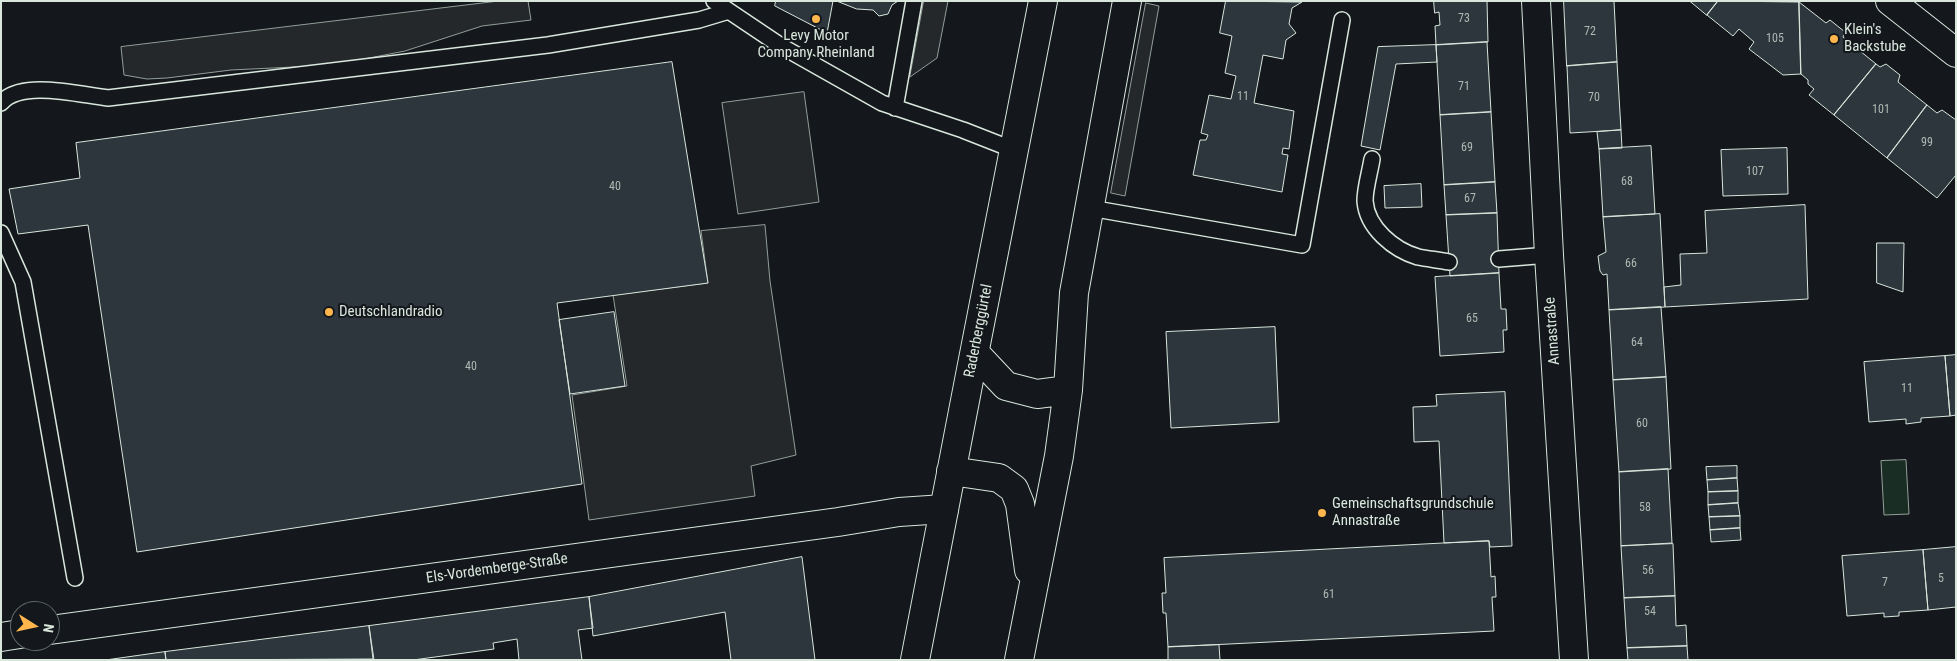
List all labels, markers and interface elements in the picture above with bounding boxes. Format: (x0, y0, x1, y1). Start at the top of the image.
house number: 73 (1458, 12, 1470, 26)
marker: Levy Motor Company Rheinland (810, 13, 822, 25)
place label: Klein's Backstube (1844, 21, 1906, 56)
house number: 72 (1584, 25, 1596, 39)
place label: Levy Motor Company Rheinland (757, 27, 875, 62)
house number: 105 (1766, 32, 1784, 46)
marker: Klein's Backstube (1828, 33, 1840, 45)
house number: 71 (1458, 80, 1470, 94)
house number: 11 (1237, 90, 1249, 104)
house number: 70 (1588, 91, 1600, 105)
house number: 101 (1872, 103, 1890, 117)
house number: 99 (1921, 136, 1933, 150)
house number: 69 (1461, 141, 1473, 155)
house number: 107 (1746, 165, 1764, 179)
house number: 68 (1621, 175, 1633, 189)
house number: 40 (609, 180, 621, 194)
house number: 67 (1464, 192, 1476, 206)
house number: 66 (1625, 257, 1637, 271)
street label: Raderberggürtel (961, 283, 997, 379)
street label: Annastraße (1542, 296, 1564, 366)
place label: Deutschlandradio (339, 303, 443, 321)
marker: Deutschlandradio (323, 306, 335, 318)
house number: 65 (1466, 312, 1478, 326)
house number: 64 (1631, 336, 1643, 350)
house number: 40 (465, 360, 477, 374)
house number: 11 (1901, 382, 1913, 396)
house number: 60 (1636, 417, 1648, 431)
place label: Gemeinschaftsgrundschule Annastraße (1332, 495, 1494, 530)
house number: 58 (1639, 501, 1651, 515)
marker: Gemeinschaftsgrundschule Annastraße (1316, 507, 1328, 519)
street label: Els-Vordemberge-Straße (425, 550, 569, 588)
house number: 56 (1642, 564, 1654, 578)
house number: 5 (1938, 572, 1944, 586)
house number: 7 (1882, 576, 1888, 590)
house number: 61 (1323, 588, 1335, 602)
north arrow (10, 601, 60, 651)
house number: 54 (1644, 605, 1656, 619)
text: N (40, 623, 57, 634)

